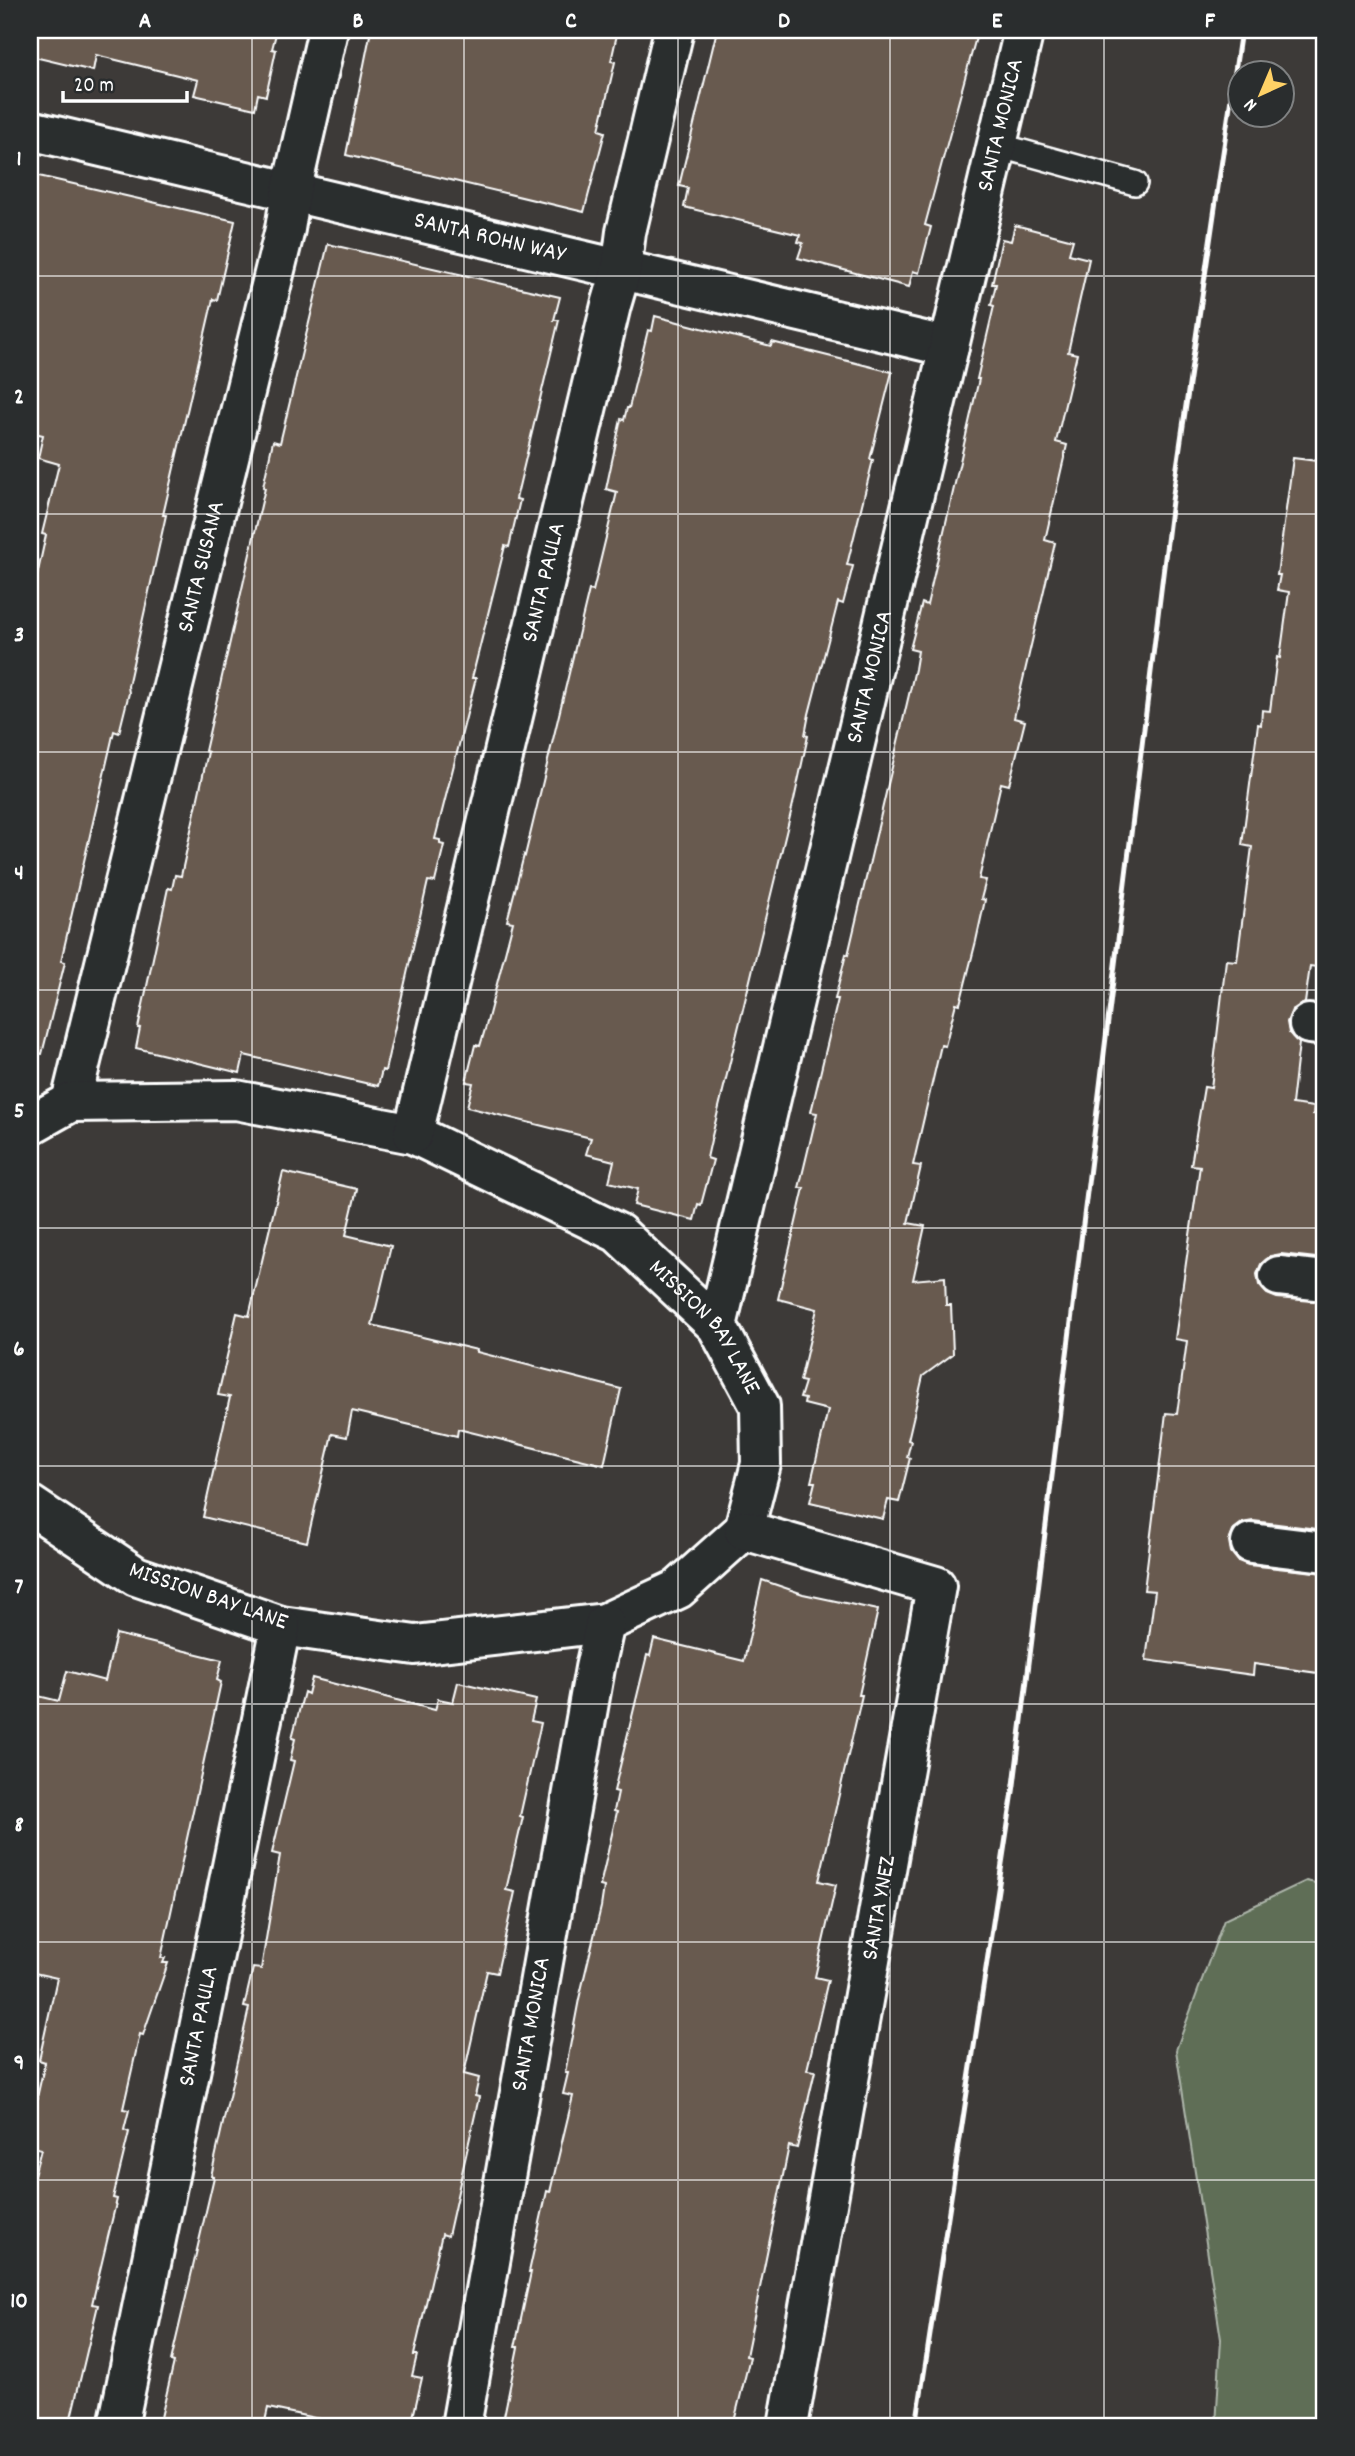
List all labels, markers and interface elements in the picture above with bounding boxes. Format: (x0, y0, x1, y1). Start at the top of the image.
text: A (139, 6, 151, 39)
text: B (353, 6, 364, 39)
text: C (565, 6, 577, 39)
text: D (778, 6, 790, 39)
text: E (992, 6, 1003, 39)
text: F (1205, 6, 1216, 39)
street label: SANTA MONICA (969, 55, 1034, 195)
scale bar (63, 60, 187, 104)
north arrow (1226, 60, 1296, 130)
text: 20 m (74, 72, 114, 102)
text: N (1239, 91, 1264, 117)
text: 1 (16, 144, 22, 177)
street label: SANTA ROHN WAY (410, 204, 570, 273)
text: 2 (14, 382, 24, 415)
street label: SANTA SUSANA (170, 497, 235, 636)
street label: SANTA PAULA (514, 519, 575, 646)
street label: SANTA MONICA (839, 607, 903, 747)
text: 3 (14, 620, 24, 653)
text: 4 (14, 858, 24, 891)
text: 5 (14, 1096, 24, 1129)
street label: MISSION BAY LANE (640, 1252, 768, 1401)
text: 6 (13, 1334, 25, 1367)
street label: MISSION BAY LANE (124, 1554, 292, 1640)
text: 7 (15, 1572, 24, 1605)
text: 8 (14, 1810, 24, 1843)
street label: SANTA YNEZ (854, 1853, 906, 1963)
street label: SANTA MONICA (503, 1954, 561, 2094)
street label: SANTA PAULA (171, 1963, 228, 2090)
text: 9 (14, 2048, 24, 2081)
text: 10 (10, 2286, 28, 2319)

